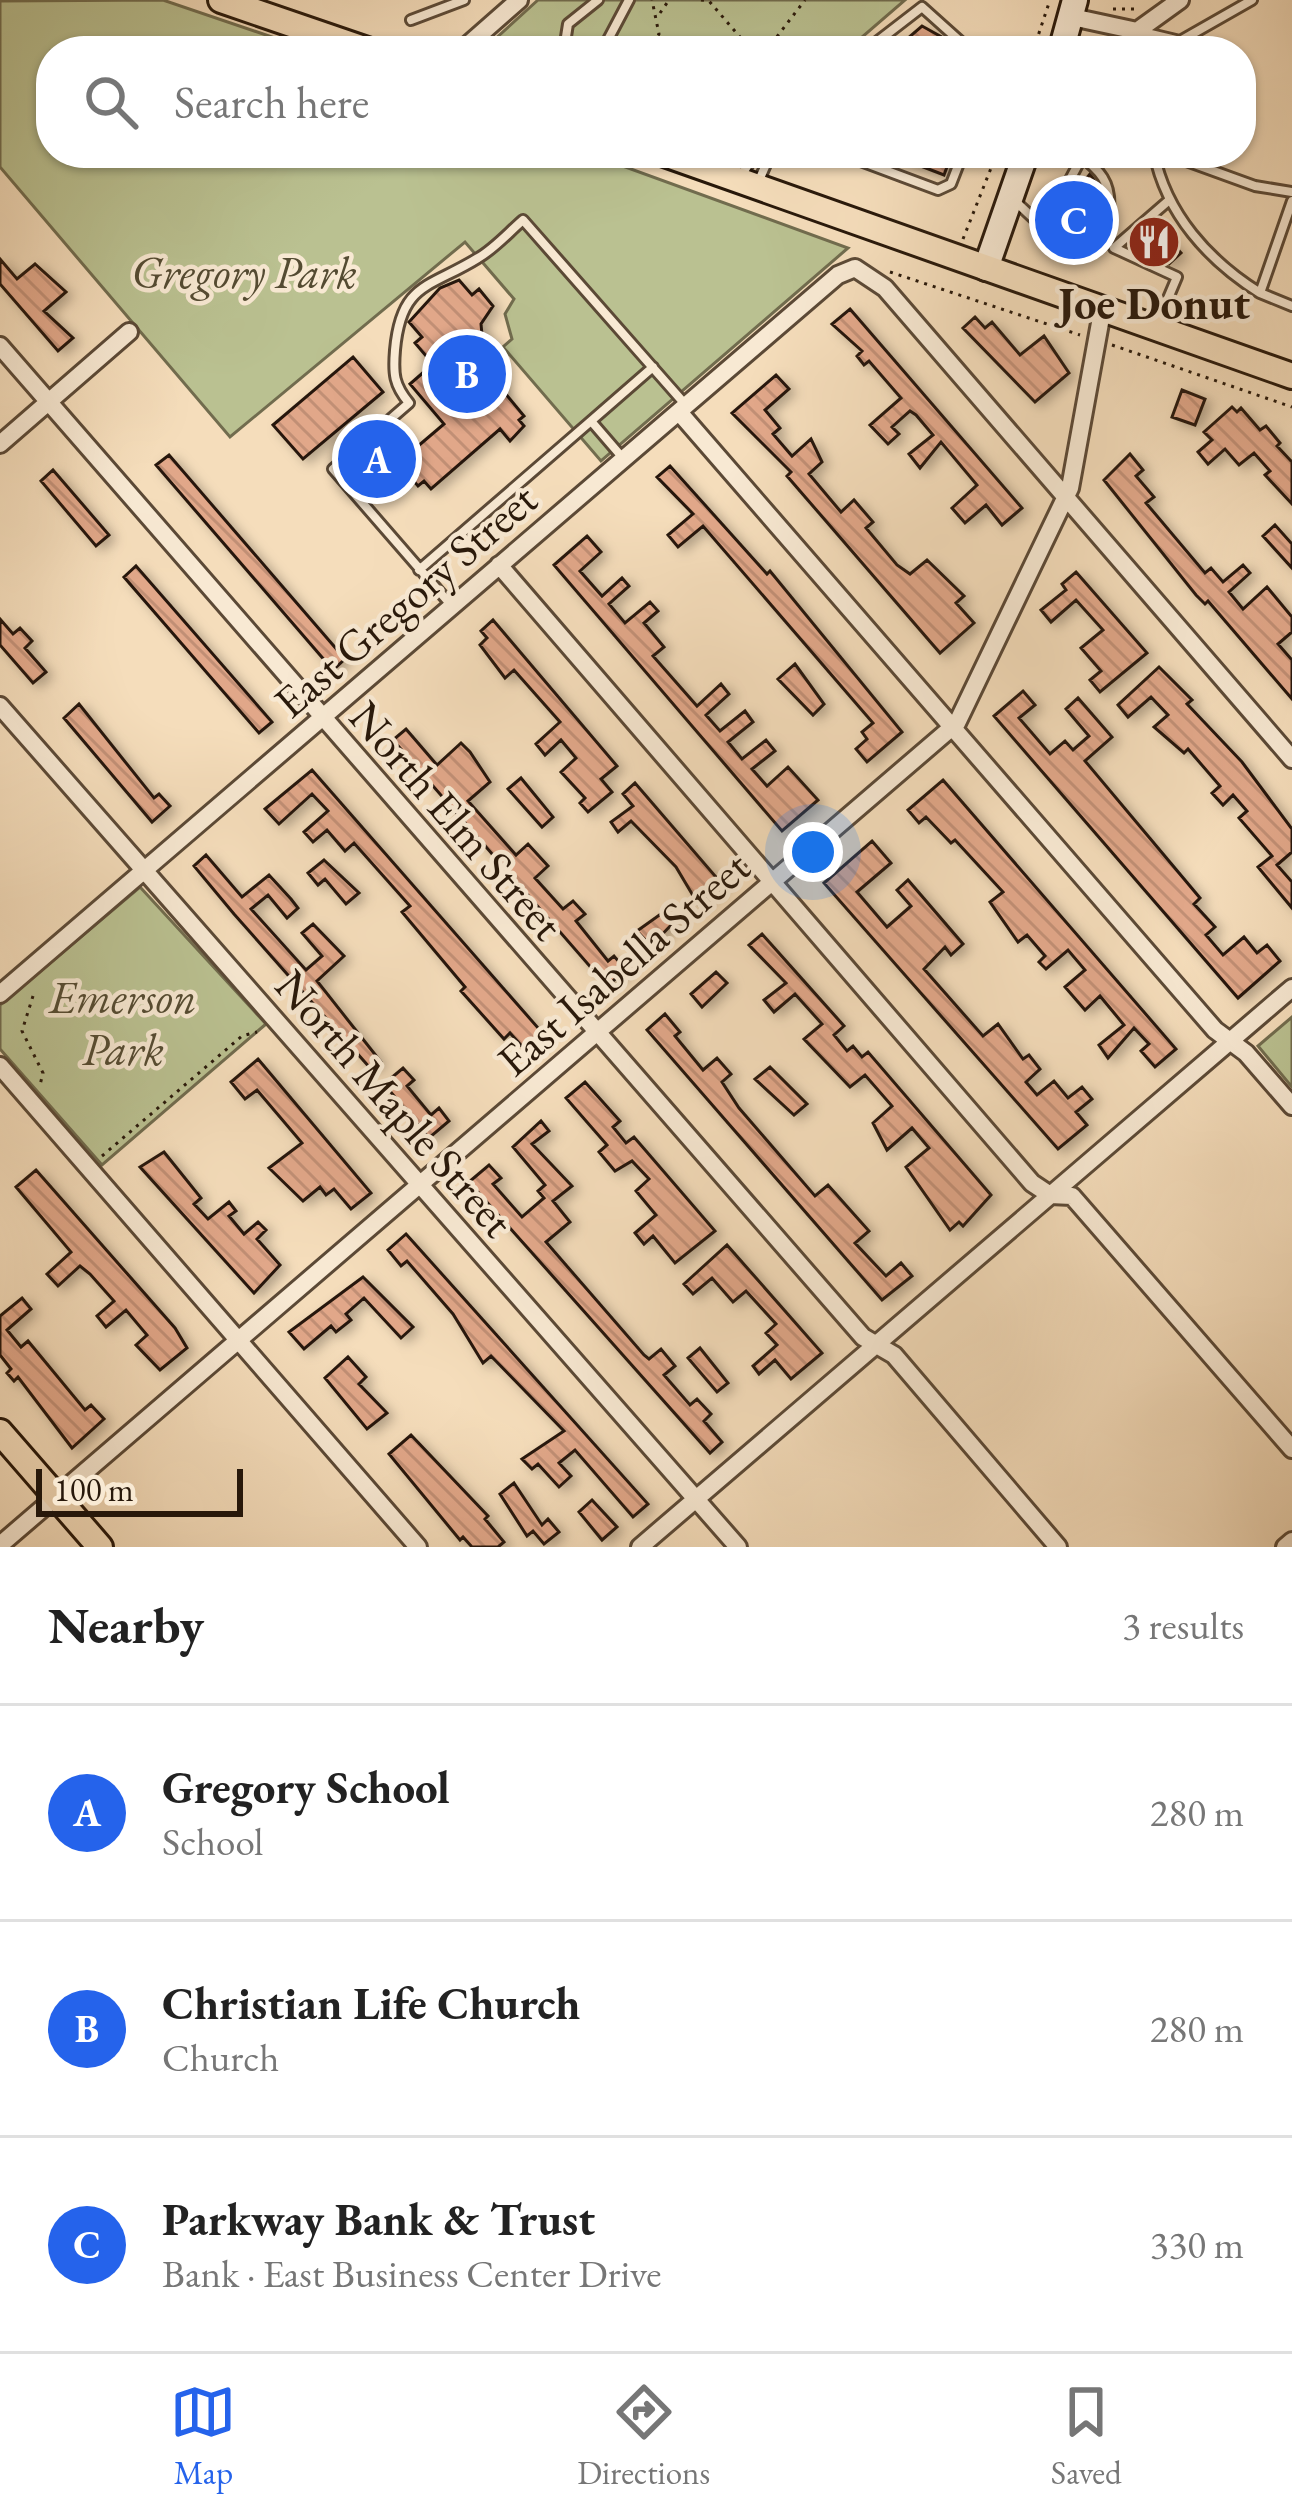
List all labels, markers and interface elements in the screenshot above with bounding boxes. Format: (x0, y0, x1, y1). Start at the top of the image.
search box (36, 36, 1256, 168)
icon: search (78, 69, 144, 135)
text: Search here (174, 73, 369, 131)
pin: C (1035, 175, 1113, 265)
restaurant icon: Joe Donut (1126, 214, 1182, 270)
park label: Gregory Park (131, 243, 357, 301)
place label: Joe Donut (1054, 274, 1250, 332)
pin: B (428, 329, 506, 419)
pin: A (338, 414, 416, 504)
street label: East Gregory Street (262, 470, 548, 730)
street label: North Elm Street (337, 688, 577, 952)
your location (783, 822, 843, 882)
street label: East Isabella Street (485, 838, 761, 1088)
street label: North Maple Street (263, 957, 527, 1249)
park label: Emerson Park (47, 968, 197, 1078)
scale bar (36, 1463, 243, 1516)
text: 100 m (54, 1468, 134, 1511)
text: Nearby (48, 1592, 204, 1658)
text: 3 results (1122, 1600, 1244, 1651)
text: Gregory School (162, 1758, 450, 1816)
text: A (73, 1787, 101, 1838)
text: 280 m (1150, 1787, 1244, 1838)
text: School (162, 1816, 263, 1867)
text: Christian Life Church (162, 1974, 581, 2032)
text: B (75, 2003, 99, 2054)
text: 280 m (1150, 2003, 1244, 2054)
text: Church (162, 2032, 279, 2083)
text: Parkway Bank & Trust (162, 2190, 595, 2248)
text: C (73, 2219, 101, 2270)
text: 330 m (1150, 2219, 1244, 2270)
text: Bank · East Business Center Drive (162, 2248, 661, 2299)
tab: Map (170, 2379, 236, 2494)
tab: Directions (577, 2379, 710, 2494)
tab: Saved (1051, 2379, 1122, 2494)

